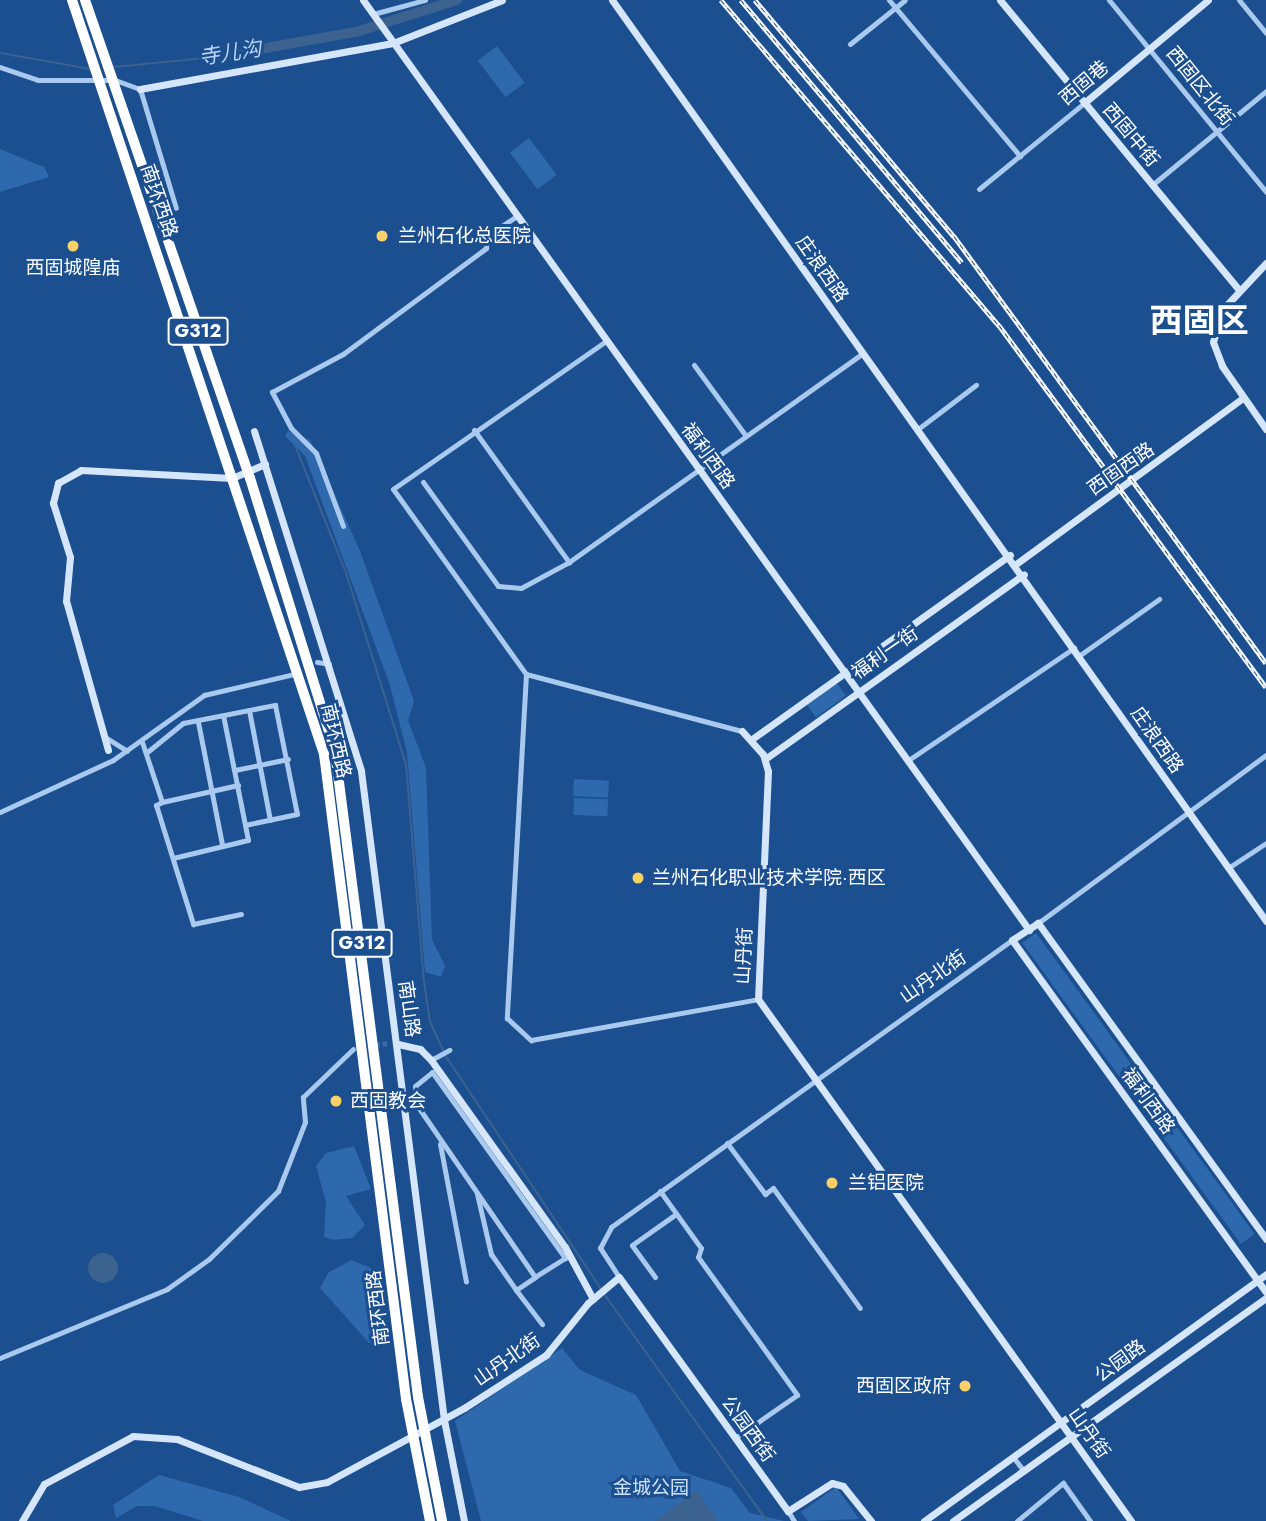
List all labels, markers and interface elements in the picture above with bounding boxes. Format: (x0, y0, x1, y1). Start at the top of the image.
water label: 寺儿沟 (197, 36, 263, 70)
street label: 西固区北街 (1161, 42, 1239, 130)
street label: 西固巷 (1055, 56, 1113, 110)
street label: 西固中街 (1098, 99, 1164, 171)
street label: 南环西路 (136, 161, 182, 241)
place label: 兰州石化总医院 (398, 225, 531, 247)
marker: 兰州石化总医院 (372, 226, 392, 246)
street label: 庄浪西路 (791, 231, 853, 307)
marker: 西固城隍庙 (65, 238, 81, 254)
place label: 西固城隍庙 (26, 257, 120, 279)
district label: 西固区 (1150, 301, 1248, 341)
road number: G312 (166, 316, 230, 346)
street label: 福利西路 (676, 419, 740, 493)
street label: 西固西路 (1083, 438, 1159, 500)
street label: 福利一街 (847, 622, 923, 684)
street label: 南环西路 (316, 701, 356, 781)
street label: 庄浪西路 (1126, 702, 1188, 778)
place label: 兰州石化职业技术学院·西区 (652, 867, 886, 889)
marker: 兰州石化职业技术学院·西区 (630, 870, 646, 886)
street label: 山丹街 (731, 927, 757, 985)
road number: G312 (330, 928, 394, 958)
street label: 山丹北街 (895, 946, 971, 1008)
street label: 南山路 (394, 979, 424, 1039)
street label: 福利西路 (1116, 1064, 1180, 1138)
place label: 西固教会 (350, 1090, 426, 1112)
marker: 西固教会 (328, 1093, 344, 1109)
place label: 兰铝医院 (848, 1172, 924, 1194)
marker: 兰铝医院 (822, 1173, 842, 1193)
street label: 南环西路 (362, 1269, 394, 1347)
street label: 山丹北街 (469, 1329, 545, 1391)
street label: 公园路 (1090, 1335, 1150, 1387)
place label: 西固区政府 (856, 1375, 951, 1397)
marker: 西固区政府 (957, 1378, 973, 1394)
street label: 公园西街 (716, 1392, 780, 1466)
street label: 山丹街 (1063, 1403, 1115, 1463)
park label: 金城公园 (613, 1477, 689, 1499)

